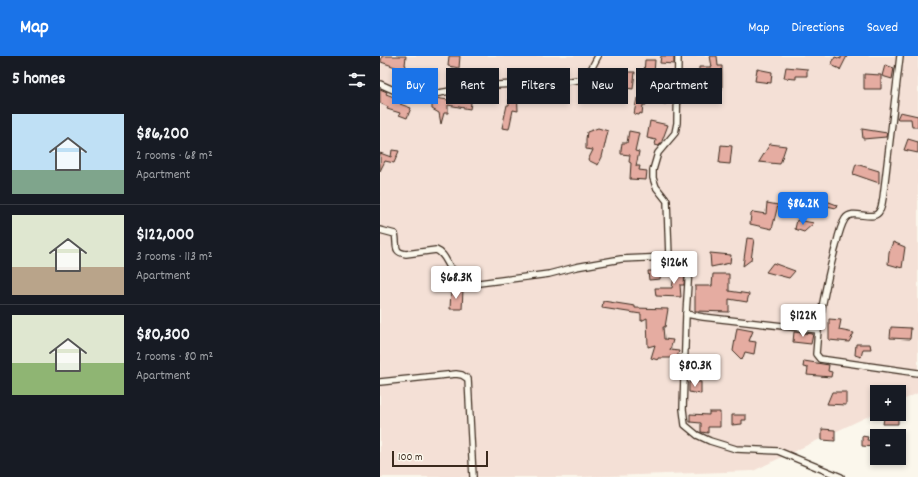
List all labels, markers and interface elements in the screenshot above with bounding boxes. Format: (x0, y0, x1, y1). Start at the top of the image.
text: Map (20, 15, 49, 42)
text: Map (748, 18, 770, 38)
text: Directions (792, 18, 845, 38)
text: Saved (867, 18, 898, 38)
text: 5 homes (12, 68, 65, 92)
chip: Buy (392, 68, 438, 104)
chip: Rent (446, 68, 499, 104)
chip: Filters (507, 68, 570, 104)
chip: New (578, 68, 628, 104)
chip: Apartment (636, 68, 722, 104)
icon: filters (346, 69, 368, 91)
text: $86,200 (136, 123, 189, 147)
icon: home (44, 130, 92, 178)
text: 2 rooms · 68 m² (136, 147, 213, 166)
text: Apartment (136, 166, 190, 185)
pin: $86.2K (770, 192, 836, 226)
text: $86.2K (787, 195, 819, 214)
text: $122,000 (136, 224, 194, 248)
icon: home (44, 231, 92, 279)
text: 3 rooms · 113 m² (136, 248, 213, 267)
pin: $126K (646, 251, 702, 285)
text: $126K (660, 254, 688, 273)
pin: $68.3K (423, 266, 489, 300)
text: Apartment (136, 267, 190, 286)
text: $68.3K (440, 269, 472, 288)
pin: $122K (775, 304, 831, 338)
text: $122K (790, 307, 816, 326)
text: $80,300 (136, 324, 190, 348)
icon: home (44, 331, 92, 379)
text: 2 rooms · 80 m² (136, 348, 213, 367)
pin: $80.3K (662, 354, 728, 388)
text: $80.3K (679, 357, 711, 376)
text: Apartment (136, 367, 190, 386)
map controls (870, 385, 906, 465)
button: + (870, 385, 906, 421)
button: − (870, 429, 906, 465)
scale bar (392, 449, 488, 468)
text: 100 m (398, 450, 422, 466)

